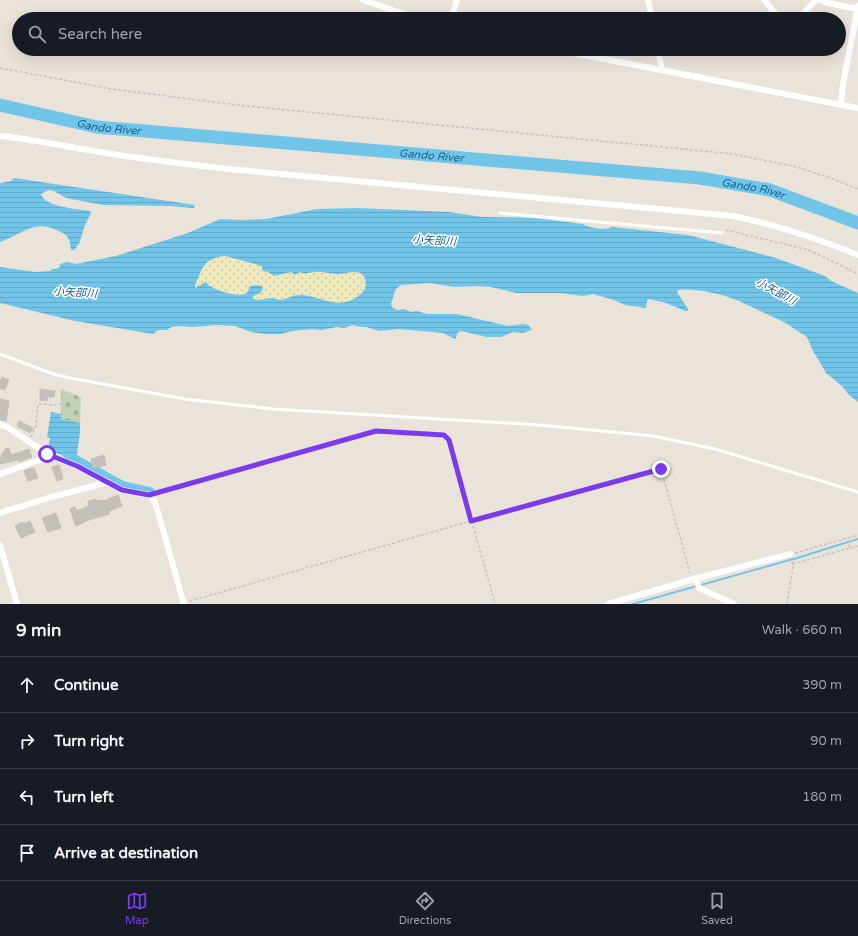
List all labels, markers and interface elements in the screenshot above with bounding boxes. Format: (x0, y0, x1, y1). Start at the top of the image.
search box (12, 12, 846, 56)
icon: search (26, 23, 48, 45)
text: Search here (58, 25, 142, 43)
water label: Gando River (75, 117, 143, 138)
water label: Gando River (399, 147, 466, 165)
water label: Gando River (721, 176, 788, 203)
water label: 小矢部川 (412, 232, 457, 249)
water label: 小矢部川 (753, 275, 799, 308)
water label: 小矢部川 (53, 284, 98, 301)
route start (38, 445, 56, 463)
route end (652, 460, 670, 478)
text: 9 min (16, 620, 61, 641)
text: Walk · 660 m (762, 622, 842, 638)
icon: ahead (16, 674, 38, 696)
text: Continue (54, 676, 118, 694)
text: 390 m (802, 677, 842, 693)
icon: right (16, 730, 38, 752)
text: Turn right (54, 732, 124, 750)
text: 90 m (810, 733, 842, 749)
icon: left (16, 786, 38, 808)
text: Turn left (54, 788, 114, 806)
text: 180 m (802, 789, 842, 805)
icon: arrive (16, 842, 38, 864)
text: Arrive at destination (54, 844, 198, 862)
tab: Map (125, 890, 149, 927)
tab: Directions (399, 890, 451, 927)
tab: Saved (701, 890, 733, 927)

